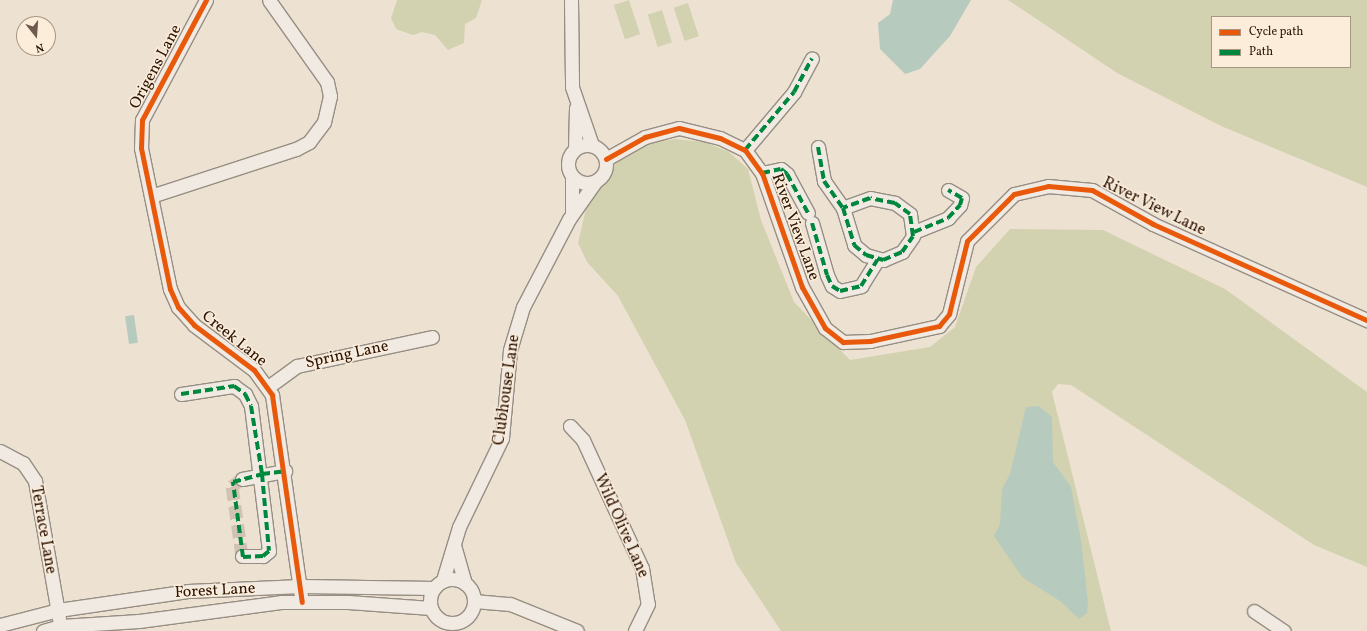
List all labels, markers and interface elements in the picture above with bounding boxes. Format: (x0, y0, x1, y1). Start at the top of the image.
north arrow (16, 16, 56, 56)
legend (1211, 16, 1351, 68)
street label: Origens Lane (126, 22, 186, 112)
text: Cycle path (1249, 24, 1304, 40)
text: N (33, 39, 45, 55)
text: Path (1249, 44, 1273, 60)
street label: River View Lane (767, 170, 823, 284)
street label: River View Lane (1099, 173, 1209, 241)
street label: Creek Lane (198, 307, 270, 371)
street label: Clubhouse Lane (490, 333, 524, 447)
street label: Spring Lane (304, 337, 390, 373)
street label: Wild Olive Lane (589, 471, 653, 581)
street label: Terrace Lane (26, 484, 60, 576)
street label: Forest Lane (174, 579, 256, 603)

